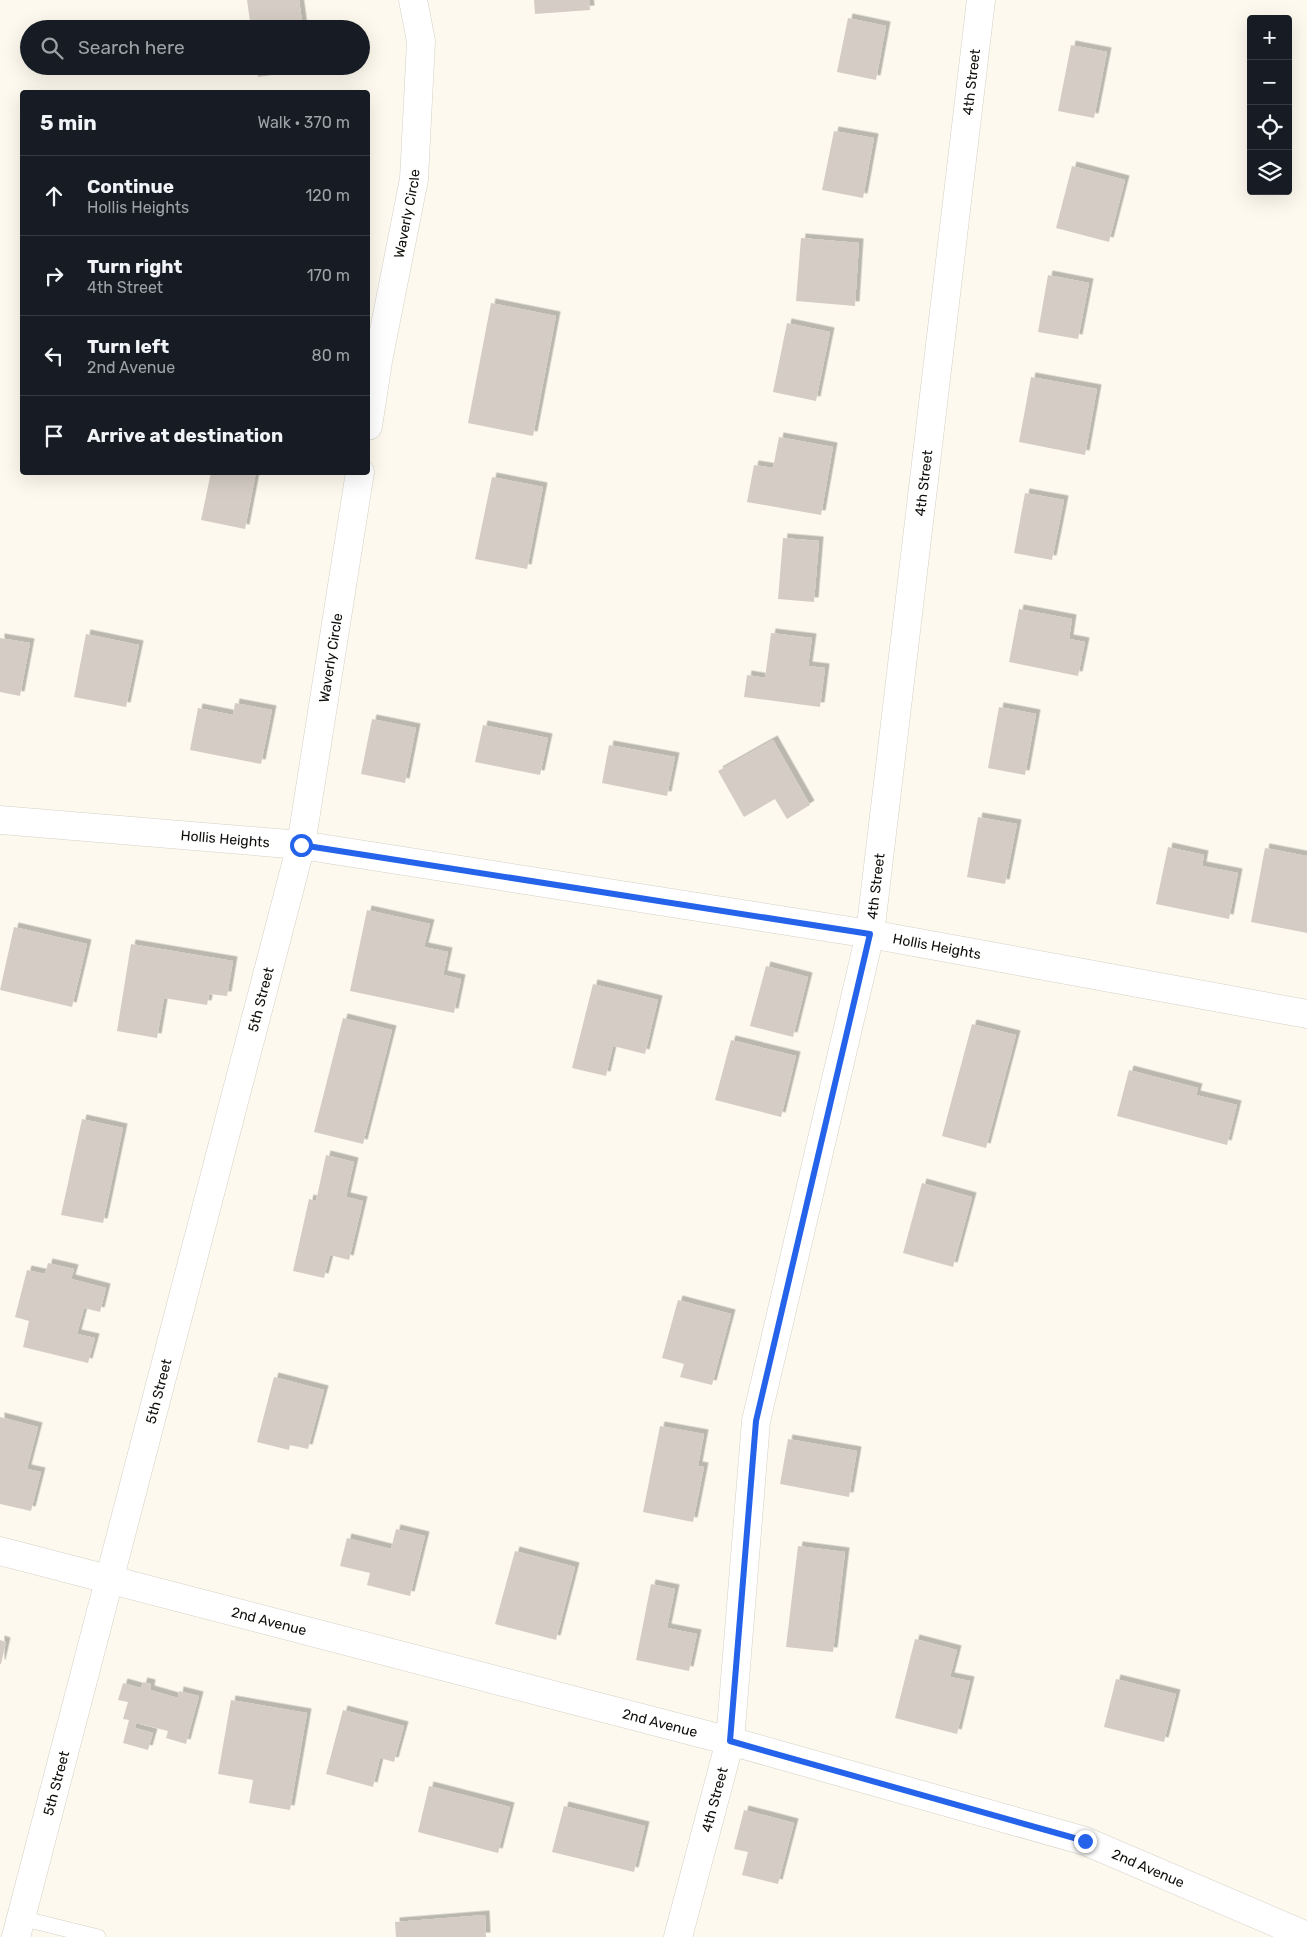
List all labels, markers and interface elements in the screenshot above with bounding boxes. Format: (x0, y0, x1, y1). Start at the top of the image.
map controls (1247, 15, 1292, 195)
button: + (1247, 15, 1292, 60)
search box (20, 20, 370, 75)
icon: search (38, 34, 66, 62)
text: Search here (78, 36, 185, 59)
street label: 4th Street (959, 47, 984, 116)
button: − (1247, 60, 1292, 105)
button: locate (1247, 105, 1292, 150)
text: 5 min (40, 110, 97, 135)
text: Walk · 370 m (257, 113, 350, 132)
button: layers (1247, 150, 1292, 195)
street label: Waverly Circle (390, 169, 423, 260)
text: Continue (87, 175, 174, 198)
icon: ahead (40, 182, 68, 210)
text: 120 m (305, 186, 350, 205)
text: Hollis Heights (87, 198, 189, 217)
text: Turn right (87, 255, 182, 278)
icon: right (40, 262, 68, 290)
text: 170 m (307, 266, 350, 285)
text: 4th Street (87, 278, 163, 297)
text: Turn left (87, 335, 169, 358)
icon: left (40, 342, 68, 370)
text: 80 m (312, 346, 350, 365)
text: 2nd Avenue (87, 358, 175, 377)
icon: arrive (40, 422, 68, 450)
text: Arrive at destination (87, 424, 283, 447)
street label: 4th Street (911, 449, 936, 517)
street label: Waverly Circle (315, 612, 346, 704)
street label: Hollis Heights (180, 827, 271, 851)
route start (290, 834, 313, 857)
street label: 4th Street (863, 852, 888, 920)
street label: Hollis Heights (891, 930, 982, 963)
street label: 5th Street (244, 965, 277, 1034)
street label: 5th Street (142, 1357, 175, 1426)
street label: 2nd Avenue (230, 1603, 309, 1639)
street label: 2nd Avenue (621, 1705, 700, 1741)
street label: 5th Street (40, 1748, 73, 1817)
street label: 4th Street (698, 1765, 731, 1834)
route end (1074, 1830, 1097, 1853)
street label: 2nd Avenue (1109, 1845, 1187, 1891)

